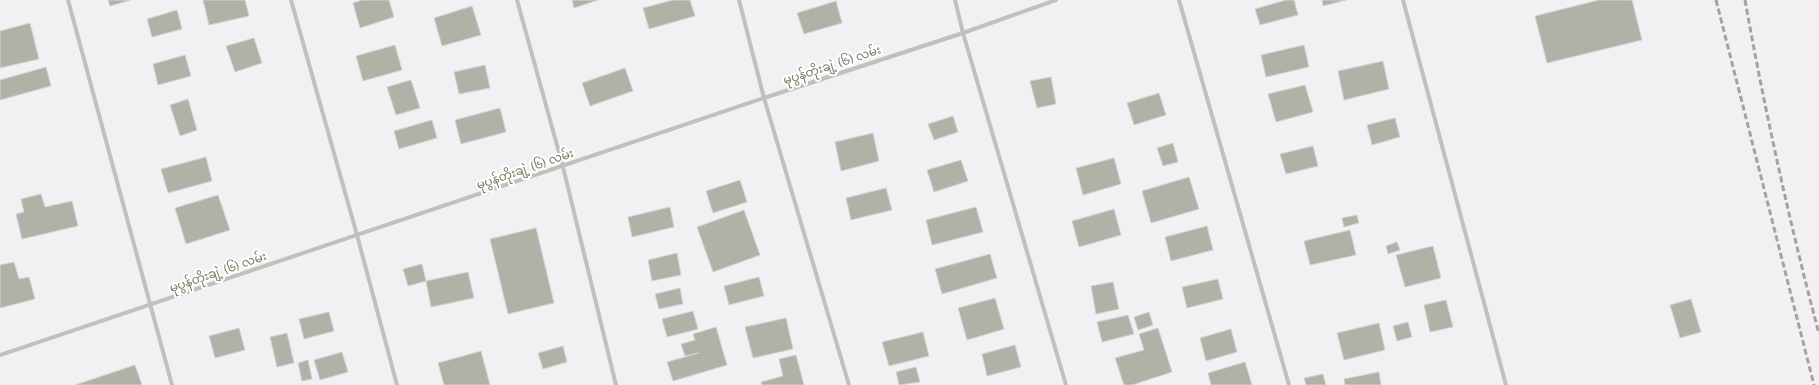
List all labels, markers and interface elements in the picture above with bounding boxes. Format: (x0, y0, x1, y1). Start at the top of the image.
street label: မုပွန်တိုးချဲ့ (၆) လမ်း (781, 41, 884, 90)
street label: မုပွန်တိုးချဲ့ (၆) လမ်း (474, 144, 576, 195)
street label: မုပွန်တိုးချဲ့ (၆) လမ်း (167, 247, 269, 298)

